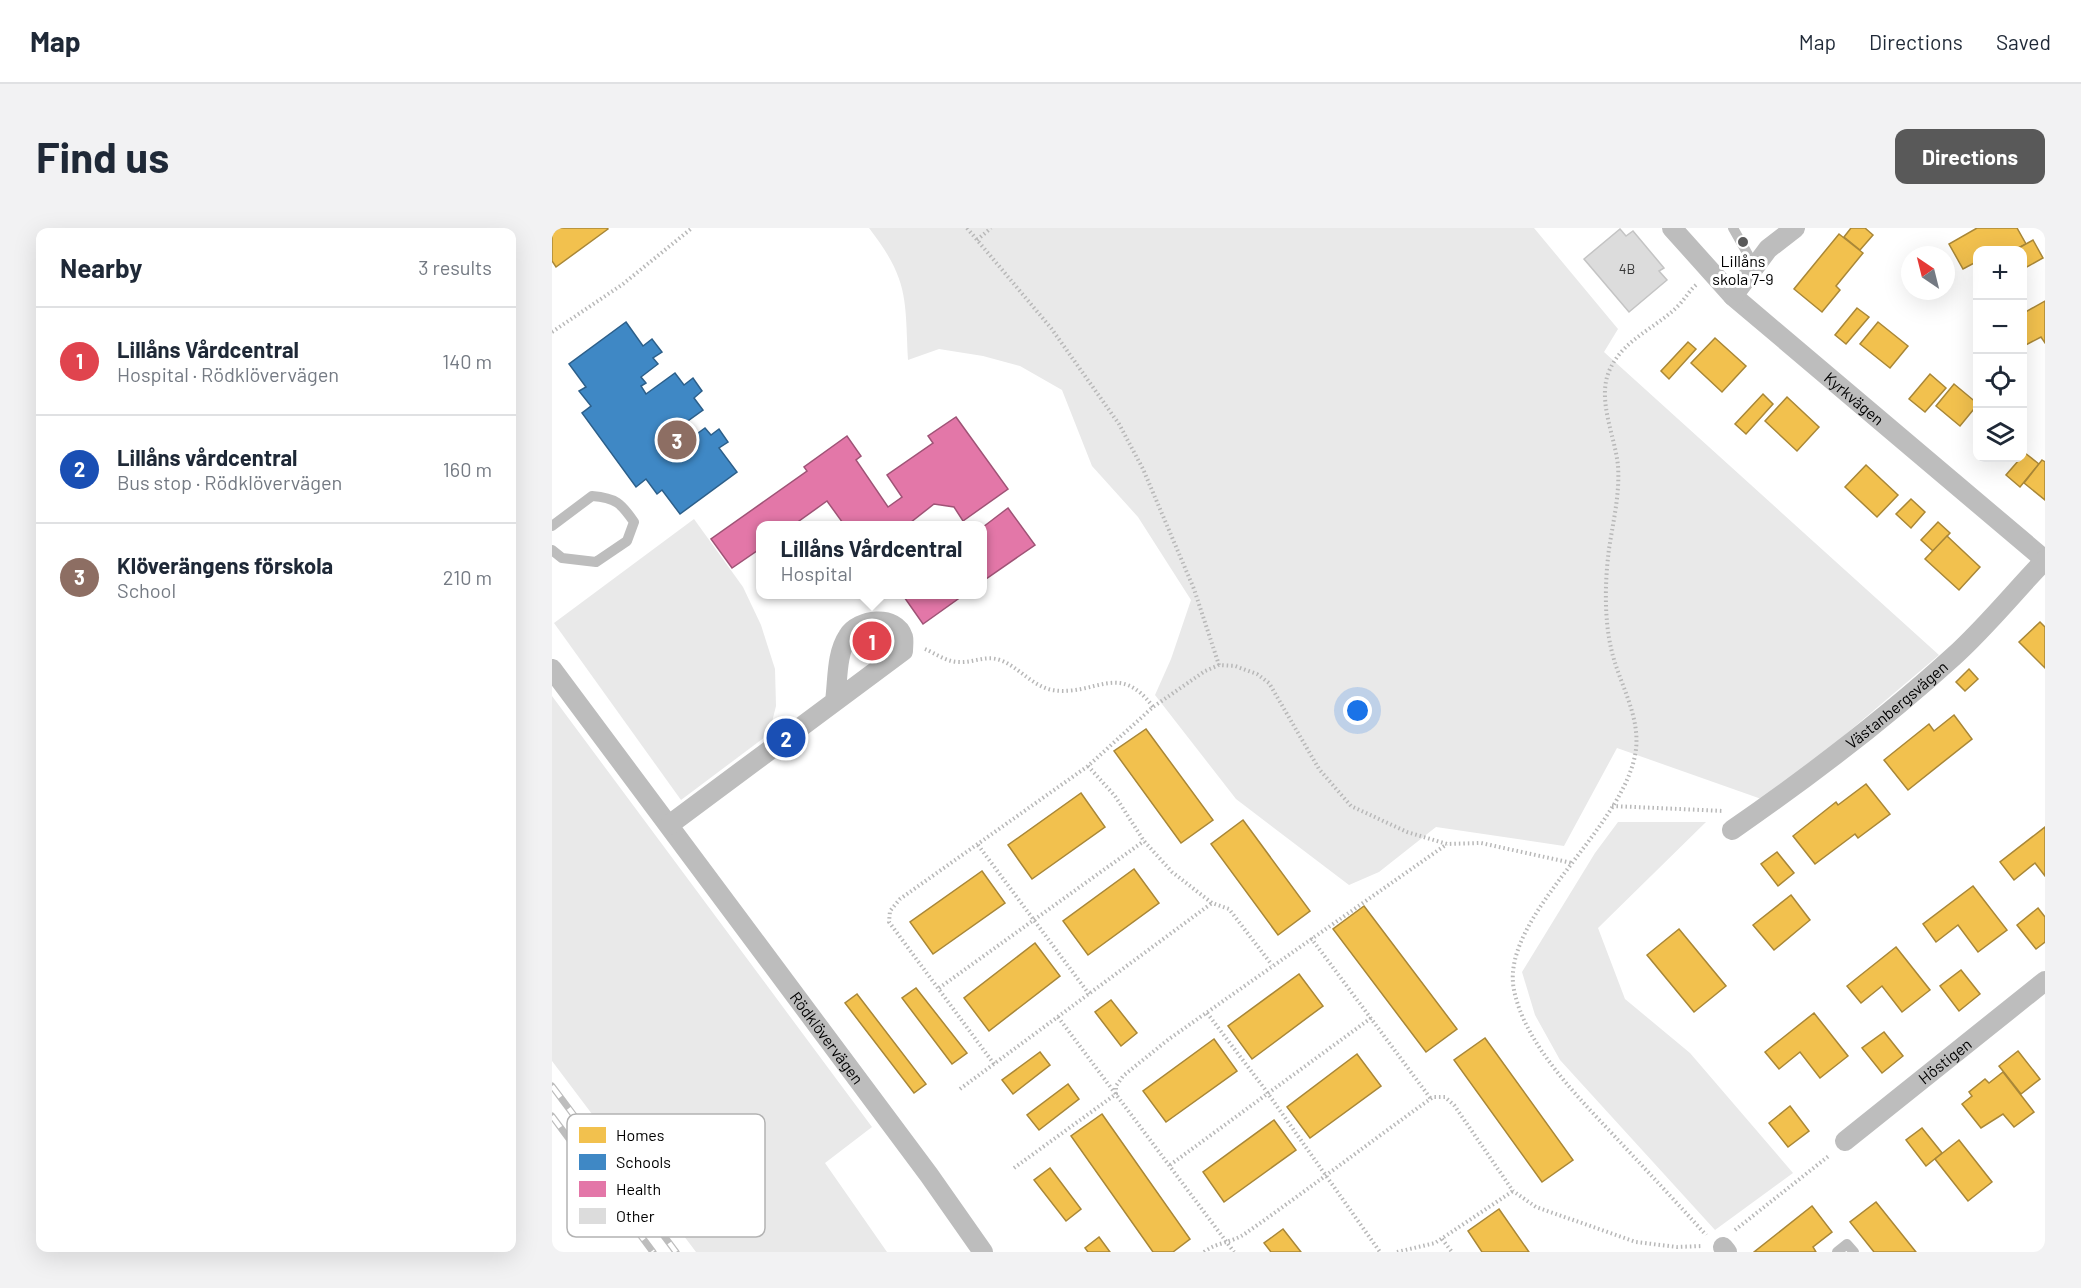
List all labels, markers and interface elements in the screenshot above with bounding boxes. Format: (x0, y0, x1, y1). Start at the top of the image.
text: Map (30, 24, 81, 58)
text: Map (1799, 29, 1836, 54)
text: Directions (1869, 29, 1963, 54)
text: Saved (1996, 29, 2051, 54)
button: Directions (1895, 129, 2045, 184)
text: Find us (36, 131, 169, 181)
marker: Lillåns skola 7-9 (1736, 235, 1750, 249)
north arrow (1901, 246, 1955, 300)
map controls (1973, 246, 2027, 462)
button: + (1973, 246, 2027, 300)
place label: Lillåns skola 7-9 (1712, 251, 1774, 288)
text: Nearby (60, 252, 142, 283)
text: 3 results (418, 255, 492, 279)
house number: 4B (1619, 260, 1635, 277)
button: − (1973, 300, 2027, 354)
text: Lillåns Vårdcentral (117, 336, 299, 362)
text: 1 (76, 349, 83, 373)
text: 140 m (442, 349, 492, 373)
button: locate (1973, 354, 2027, 408)
text: Hospital · Rödklövervägen (117, 362, 339, 386)
street label: Kyrkvägen (1821, 368, 1888, 429)
button: layers (1973, 408, 2027, 462)
pin: 3 (658, 418, 696, 462)
text: Lillåns vårdcentral (117, 444, 297, 470)
text: 2 (74, 457, 85, 481)
text: 160 m (443, 457, 492, 481)
text: Bus stop · Rödklövervägen (117, 470, 342, 494)
popup (756, 521, 987, 599)
text: Lillåns Vårdcentral (781, 535, 962, 561)
text: Klöverängens förskola (117, 552, 333, 578)
text: Hospital (781, 561, 852, 585)
text: 3 (74, 565, 85, 589)
text: 210 m (443, 565, 492, 589)
text: School (117, 578, 176, 602)
pin: 1 (852, 618, 892, 664)
street label: Västanbergsvägen (1842, 657, 1951, 752)
your location (1343, 696, 1372, 725)
pin: 2 (766, 716, 806, 760)
street label: Rödklövervägen (787, 988, 868, 1088)
street label: Höstigen (1914, 1034, 1975, 1088)
legend (567, 1114, 765, 1237)
text: Homes (616, 1125, 664, 1144)
text: Schools (616, 1152, 671, 1171)
text: Health (616, 1179, 661, 1198)
text: Other (616, 1206, 655, 1225)

